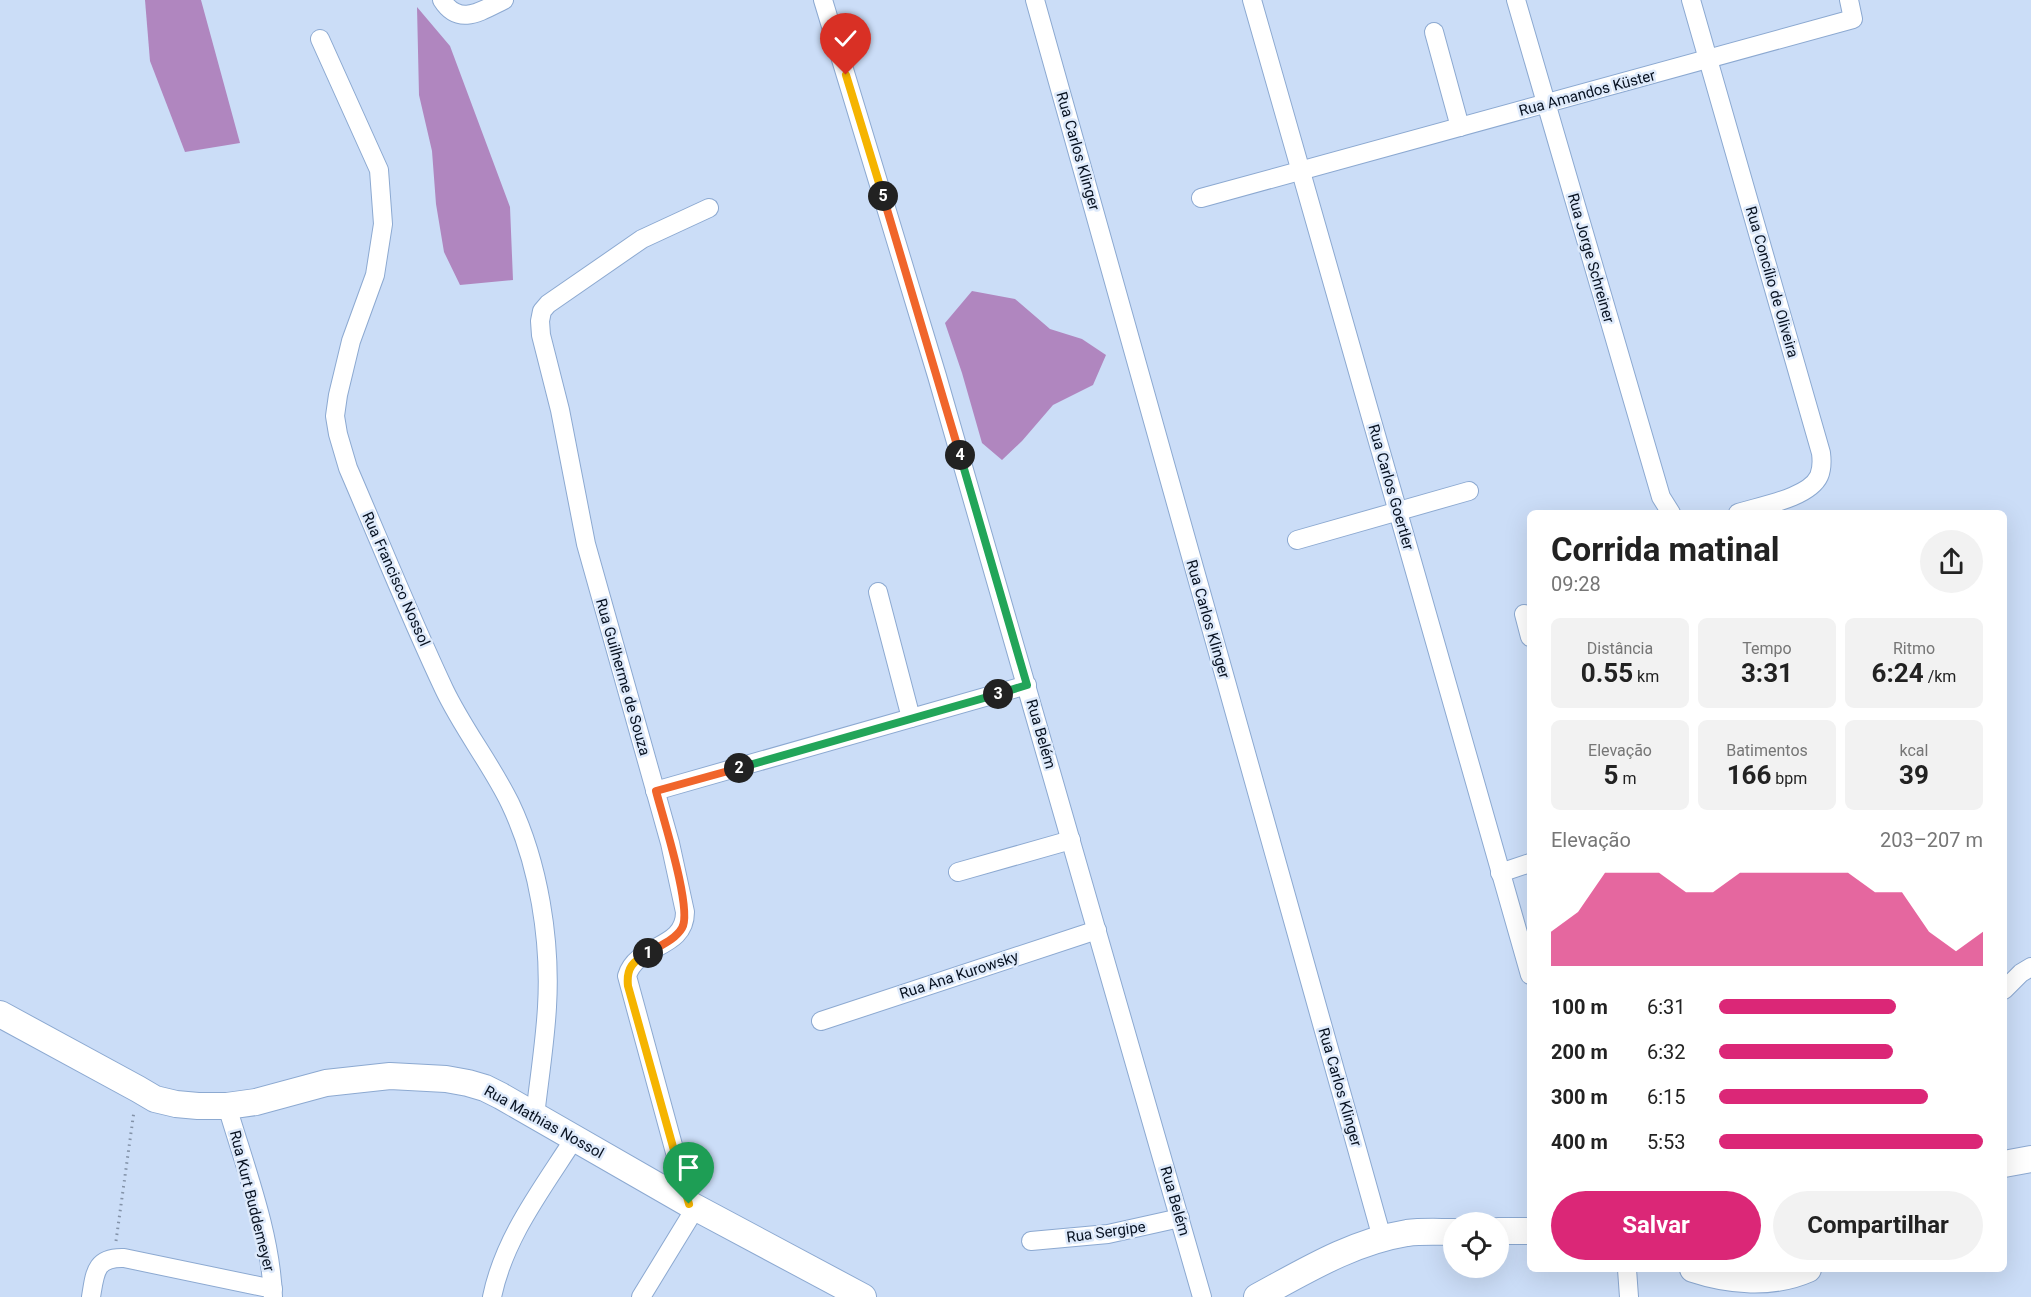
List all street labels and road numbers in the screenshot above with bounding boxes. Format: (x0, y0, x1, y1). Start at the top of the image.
street label: Rua Amandos Küster (1517, 66, 1657, 120)
street label: Rua Carlos Klinger (1052, 90, 1104, 212)
street label: Rua Jorge Schreiner (1564, 191, 1618, 325)
street label: Rua Concílio de Oliveira (1742, 204, 1802, 360)
street label: Rua Carlos Goertler (1364, 422, 1418, 552)
street label: Rua Francisco Nossol (358, 509, 434, 649)
street label: Rua Carlos Klinger (1182, 558, 1234, 680)
street label: Rua Guilherme de Souza (592, 596, 654, 758)
street label: Rua Belém (1023, 697, 1059, 771)
street label: Rua Ana Kurowsky (897, 947, 1021, 1003)
street label: Rua Carlos Klinger (1314, 1026, 1366, 1148)
street label: Rua Mathias Nossol (481, 1082, 607, 1162)
street label: Rua Kurt Buddemeyer (226, 1129, 278, 1273)
street label: Rua Belém (1157, 1164, 1193, 1238)
street label: Rua Sergipe (1065, 1218, 1147, 1246)

